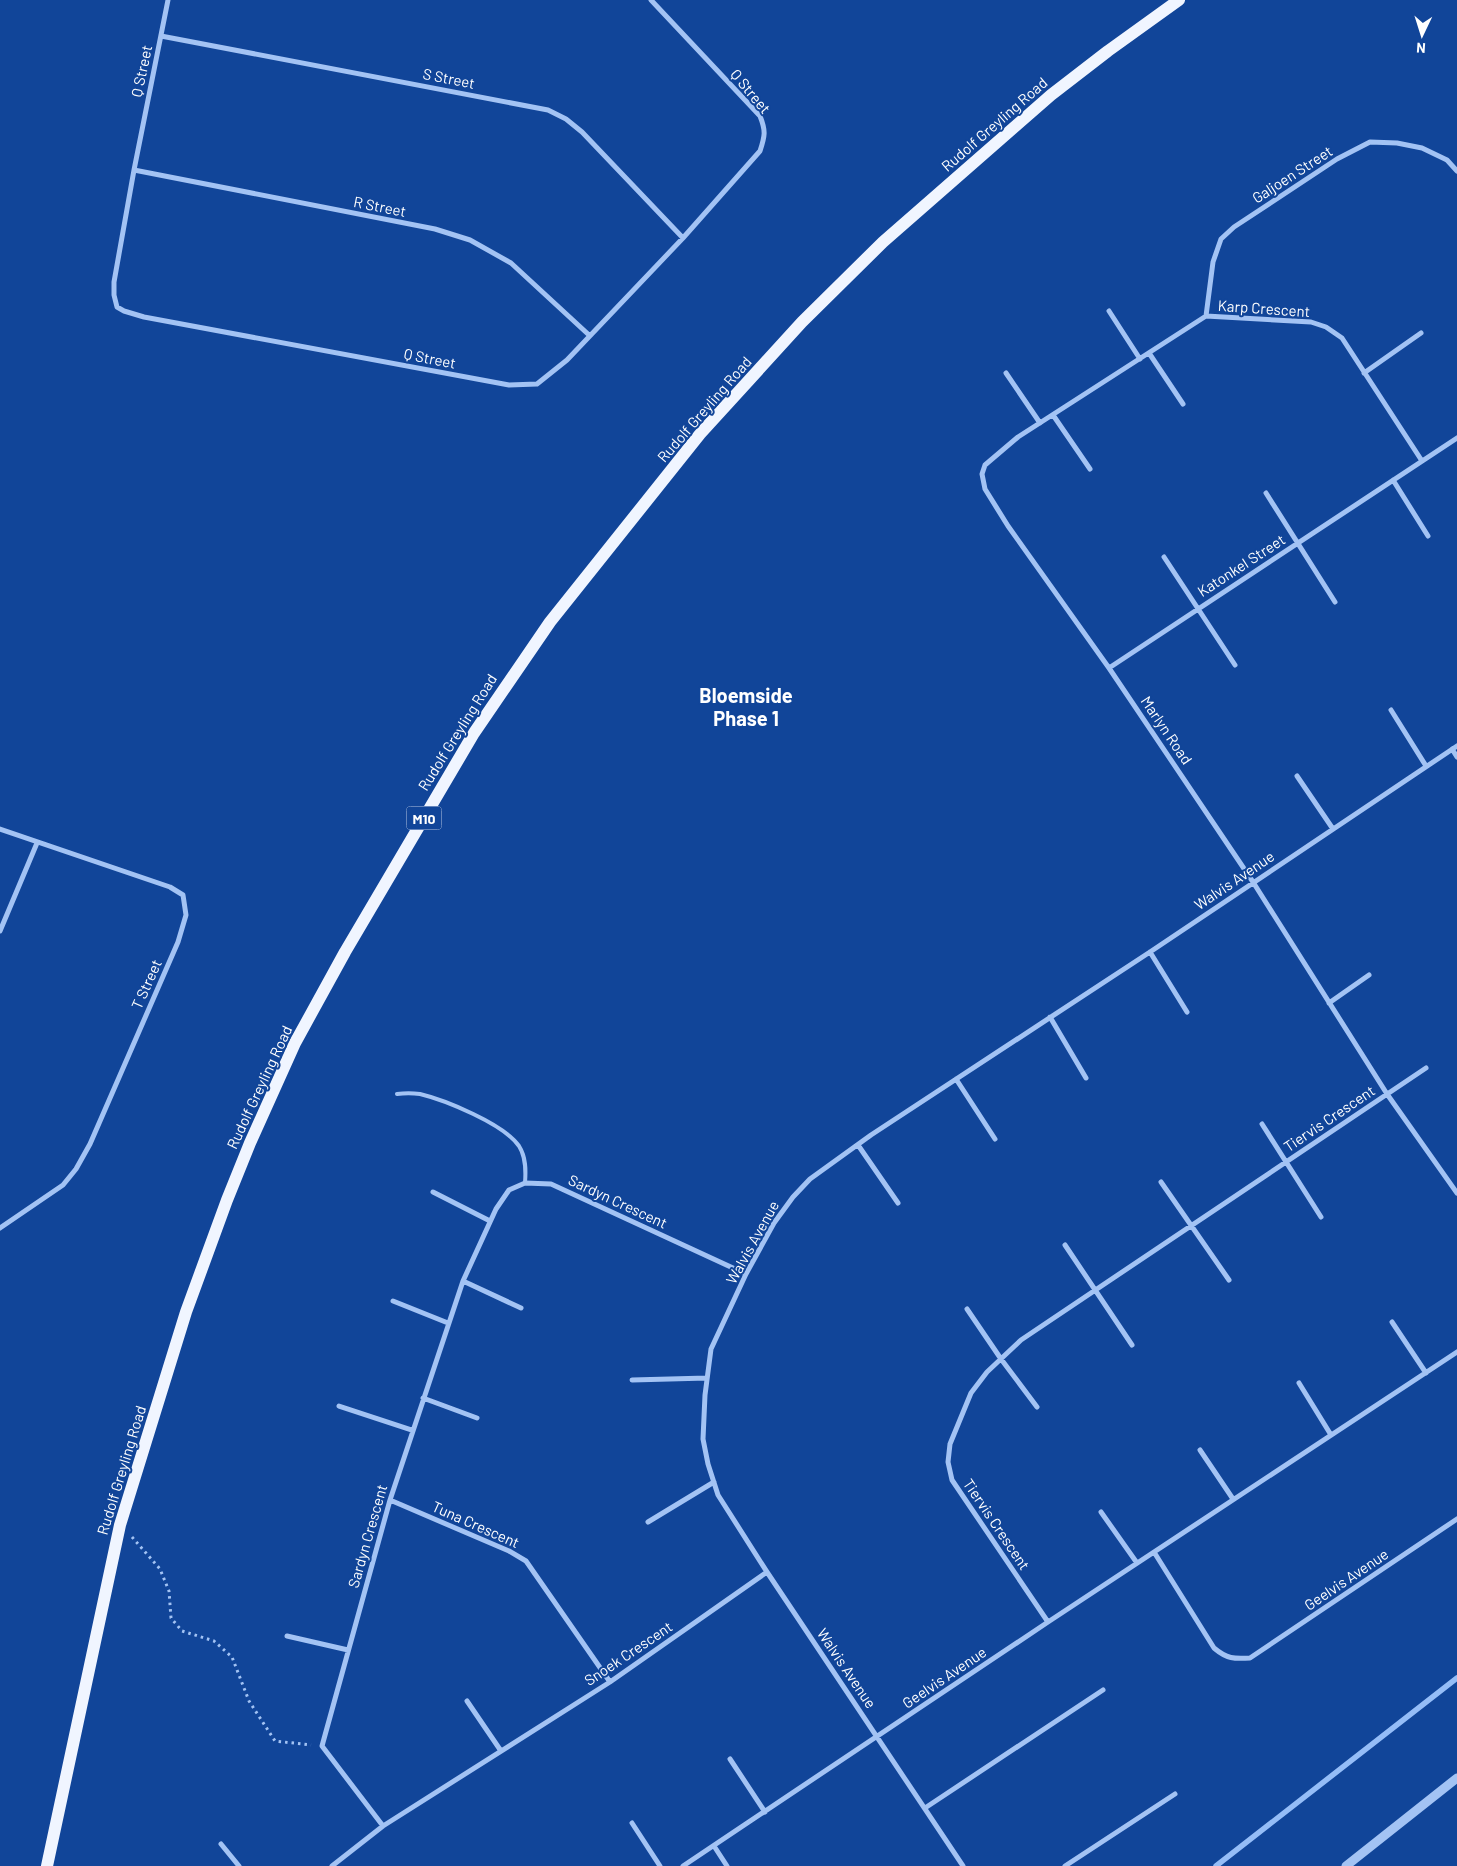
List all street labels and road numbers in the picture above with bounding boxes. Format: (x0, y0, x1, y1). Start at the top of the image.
street label: Q Street (127, 43, 155, 99)
street label: S Street (421, 64, 477, 92)
street label: Q Street (727, 65, 775, 117)
street label: Rudolf Greyling Road (937, 73, 1051, 175)
street label: Galjoen Street (1248, 141, 1336, 207)
street label: R Street (352, 192, 408, 220)
street label: Karp Crescent (1217, 296, 1311, 320)
street label: Q Street (402, 344, 458, 372)
street label: Rudolf Greyling Road (653, 352, 755, 466)
street label: Katonkel Street (1194, 530, 1288, 600)
street label: Rudolf Greyling Road (414, 670, 500, 794)
street label: Marlyn Road (1138, 692, 1196, 768)
road number: M10 (406, 806, 442, 830)
street label: Walvis Avenue (1191, 847, 1277, 913)
street label: T Street (127, 956, 165, 1012)
street label: Rudolf Greyling Road (222, 1022, 296, 1152)
street label: Tiervis Crescent (1280, 1081, 1378, 1155)
street label: Sardyn Crescent (566, 1170, 670, 1232)
street label: Walvis Avenue (722, 1197, 782, 1287)
street label: Rudolf Greyling Road (93, 1403, 149, 1537)
street label: Tiervis Crescent (960, 1475, 1034, 1573)
street label: Sardyn Crescent (344, 1482, 390, 1590)
street label: Tuna Crescent (430, 1497, 522, 1551)
street label: Geelvis Avenue (1301, 1544, 1391, 1614)
street label: Snoek Crescent (581, 1617, 675, 1689)
street label: Walvis Avenue (814, 1625, 880, 1711)
street label: Geelvis Avenue (899, 1642, 989, 1712)

